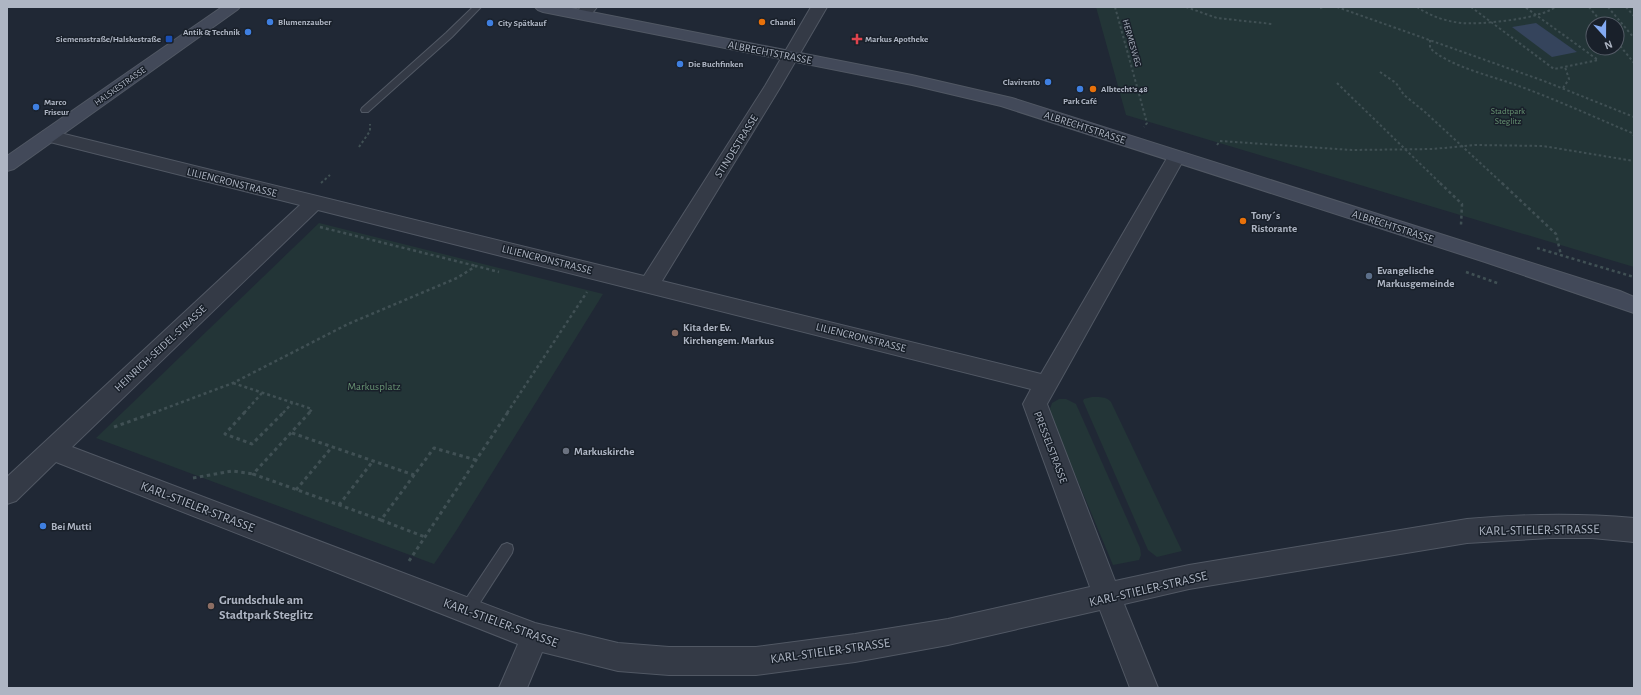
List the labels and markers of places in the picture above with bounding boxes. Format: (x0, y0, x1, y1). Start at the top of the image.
marker: Blumenzauber (265, 17, 275, 27)
marker: Chandi (757, 17, 767, 27)
place label: Blumenzauber (278, 18, 332, 27)
marker: City Spätkauf (485, 18, 495, 28)
place label: Chandi (770, 18, 796, 27)
place label: City Spätkauf (498, 19, 547, 28)
marker: Antik & Technik (243, 27, 253, 37)
place label: Antik & Technik (183, 28, 241, 37)
marker: Siemensstraße/Halskestraße (164, 34, 174, 44)
marker: Markus Apotheke (852, 34, 862, 44)
place label: Siemensstraße/Halskestraße (56, 35, 161, 44)
place label: Markus Apotheke (865, 35, 928, 44)
marker: Die Buchfinken (675, 59, 685, 69)
place label: Die Buchfinken (688, 60, 744, 69)
marker: Clavirento (1043, 77, 1053, 87)
place label: Clavirento (1003, 78, 1041, 87)
marker: Park Café (1075, 84, 1085, 94)
marker: Albtecht's 48 (1088, 84, 1098, 94)
place label: Albtecht's 48 (1101, 85, 1148, 94)
place label: Park Café (1063, 97, 1097, 106)
place label: Marco Friseur (44, 98, 70, 117)
marker: Marco Friseur (31, 102, 41, 112)
place label: Tony´s Ristorante (1251, 210, 1297, 234)
marker: Tony´s Ristorante (1238, 216, 1248, 226)
place label: Evangelische Markusgemeinde (1377, 265, 1454, 289)
marker: Evangelische Markusgemeinde (1364, 271, 1374, 281)
place label: Kita der Ev. Kirchengem. Markus (683, 322, 774, 346)
marker: Kita der Ev. Kirchengem. Markus (670, 328, 680, 338)
marker: Markuskirche (561, 446, 571, 456)
place label: Markuskirche (574, 446, 634, 457)
marker: Bei Mutti (38, 521, 48, 531)
place label: Bei Mutti (51, 521, 92, 532)
place label: Grundschule am Stadtpark Steglitz (219, 594, 314, 622)
marker: Grundschule am Stadtpark Steglitz (206, 601, 216, 611)

